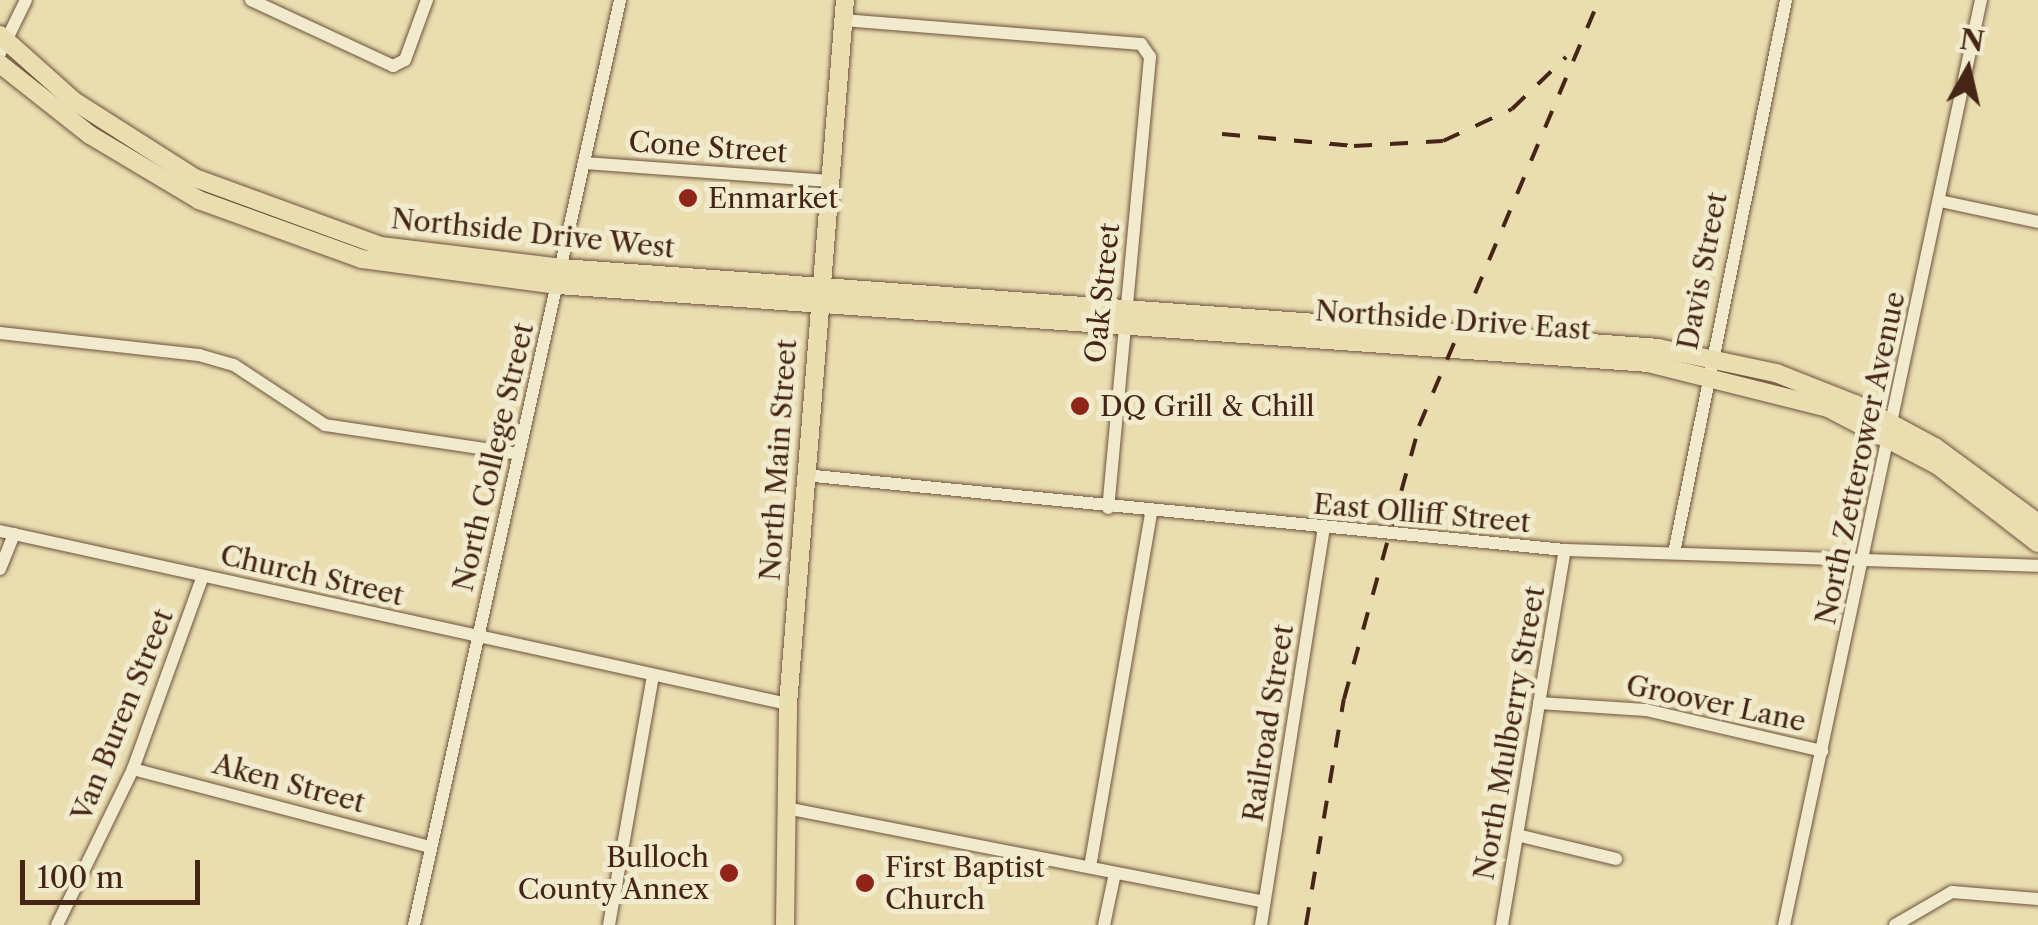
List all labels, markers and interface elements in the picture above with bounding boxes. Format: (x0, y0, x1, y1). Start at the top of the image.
north arrow (1918, 20, 2018, 120)
text: N (1958, 22, 1987, 59)
street label: Cone Street (628, 125, 788, 169)
place label: Enmarket (708, 181, 838, 215)
marker: Enmarket (677, 187, 699, 209)
street label: Davis Street (1670, 190, 1734, 352)
street label: Northside Drive West (389, 201, 677, 265)
street label: Oak Street (1078, 221, 1126, 365)
street label: North Zetterower Avenue (1808, 288, 1912, 628)
street label: Northside Drive East (1314, 294, 1592, 346)
street label: North College Street (446, 320, 540, 594)
street label: North Main Street (753, 338, 803, 582)
place label: DQ Grill & Chill (1100, 389, 1315, 423)
marker: DQ Grill & Chill (1069, 395, 1091, 417)
street label: East Olliff Street (1312, 487, 1532, 539)
street label: Church Street (217, 538, 407, 612)
street label: North Mulberry Street (1467, 583, 1551, 883)
street label: Van Buren Street (64, 604, 180, 826)
street label: Railroad Street (1236, 622, 1300, 824)
street label: Groover Lane (1623, 668, 1809, 738)
street label: Aken Street (209, 747, 369, 819)
scale bar (25, 840, 205, 902)
place label: Bulloch County Annex (516, 840, 709, 906)
place label: First Baptist Church (885, 850, 1045, 916)
text: 100 m (37, 859, 124, 896)
marker: Bulloch County Annex (718, 862, 740, 884)
marker: First Baptist Church (854, 872, 876, 894)

